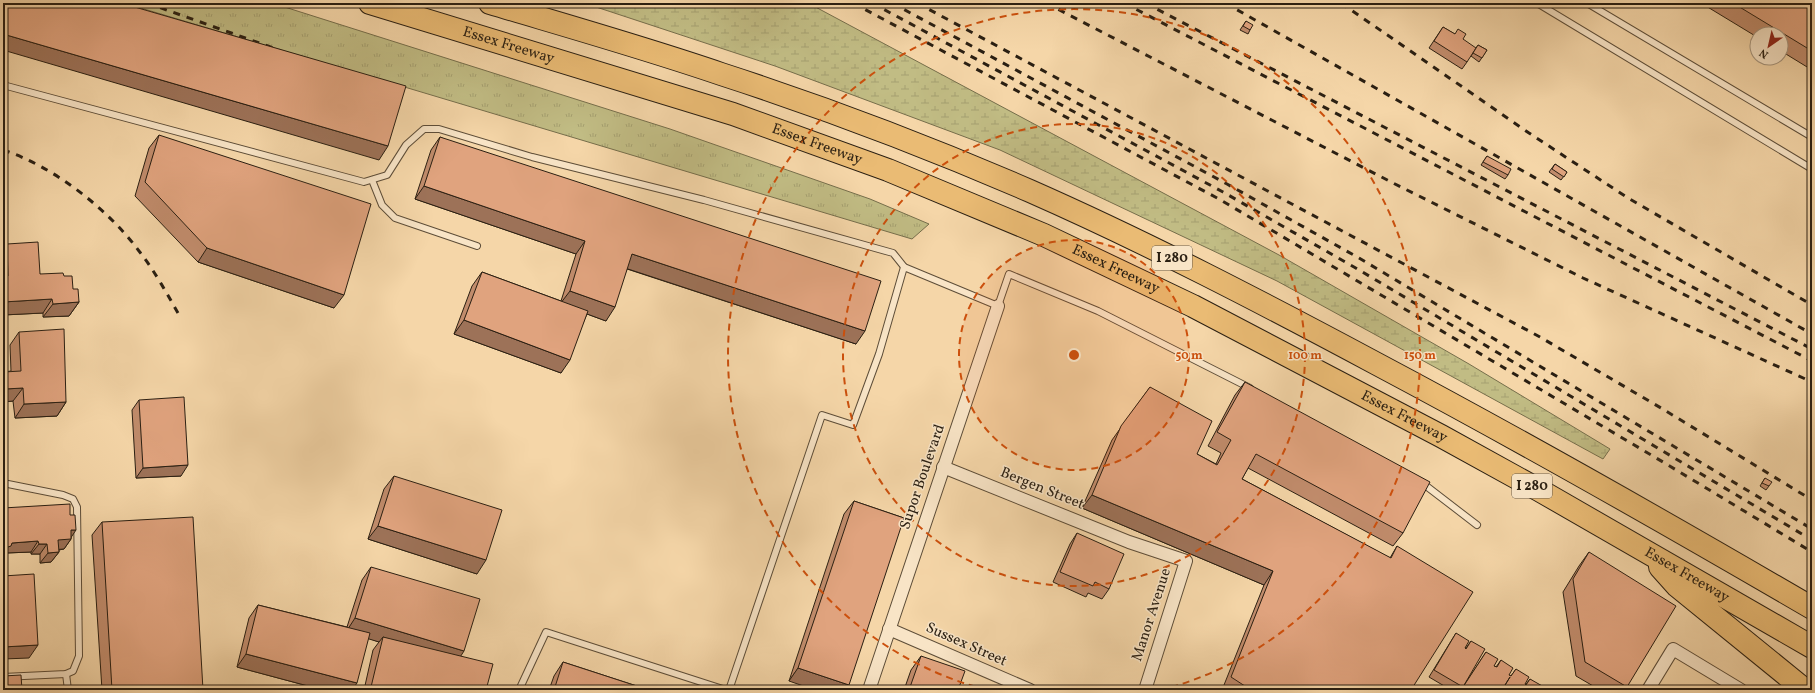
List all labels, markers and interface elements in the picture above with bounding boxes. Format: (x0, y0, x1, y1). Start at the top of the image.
street label: Essex Freeway (460, 21, 557, 69)
north arrow (1749, 26, 1789, 66)
text: N (1757, 45, 1772, 62)
street label: Essex Freeway (769, 118, 865, 170)
street label: Essex Freeway (1068, 239, 1163, 299)
road number: I 280 (1152, 246, 1192, 270)
centre of rings (1067, 348, 1081, 362)
text: 50 m (1175, 348, 1203, 364)
text: 100 m (1288, 348, 1322, 364)
text: 150 m (1404, 348, 1436, 364)
street label: Essex Freeway (1357, 385, 1451, 448)
street label: Supor Boulevard (895, 422, 951, 532)
street label: Bergen Street (997, 463, 1087, 515)
road number: I 280 (1512, 474, 1552, 498)
street label: Essex Freeway (1641, 542, 1733, 608)
street label: Manor Avenue (1127, 566, 1177, 664)
street label: Sussex Street (922, 618, 1010, 672)

